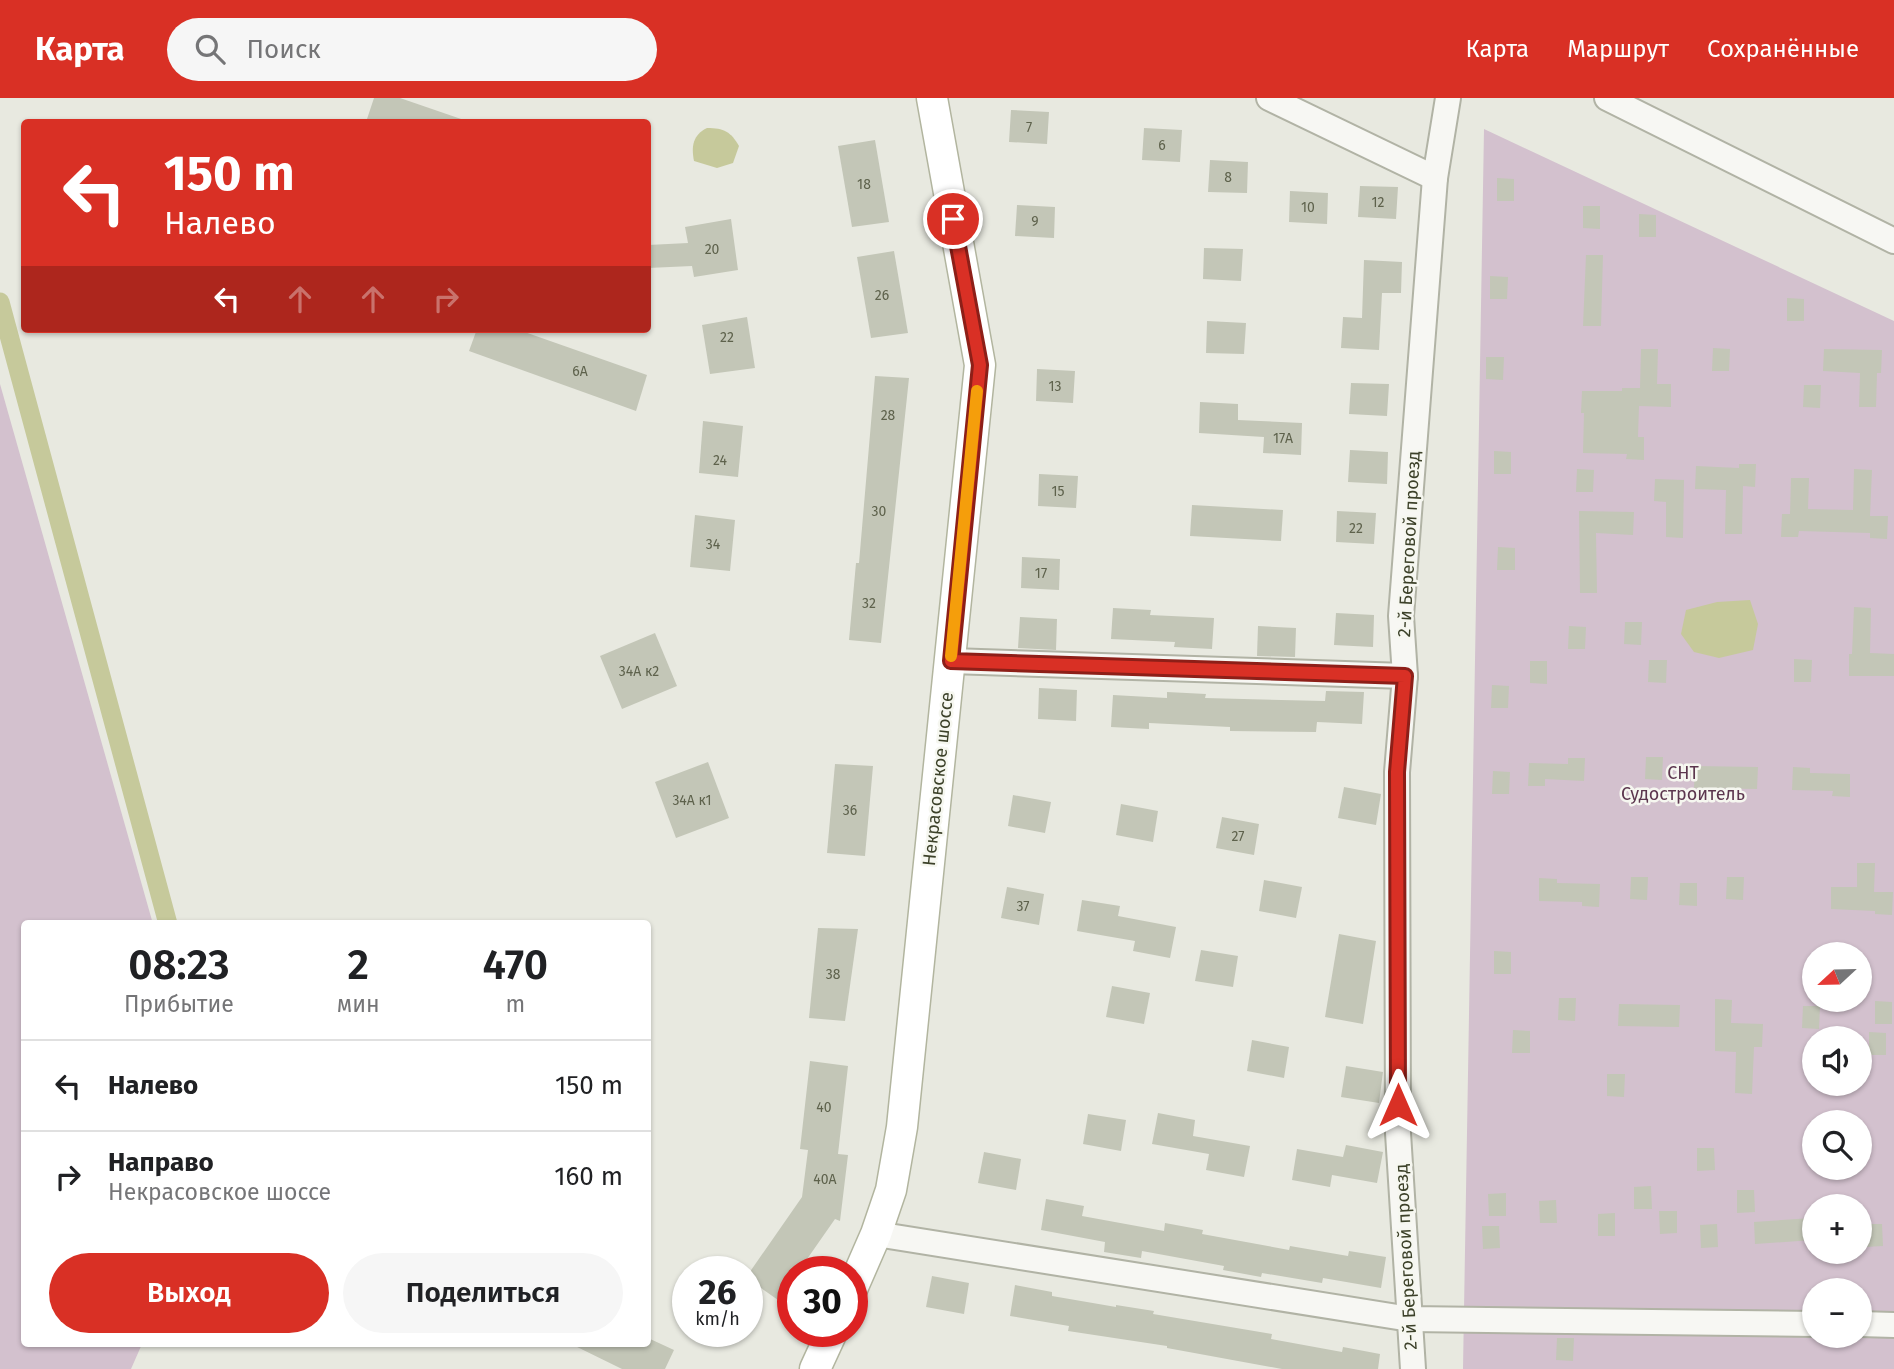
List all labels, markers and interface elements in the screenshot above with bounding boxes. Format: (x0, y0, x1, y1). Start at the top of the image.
search box (167, 18, 657, 81)
text: Карта (35, 29, 125, 69)
icon: search (191, 30, 229, 68)
text: Поиск (247, 34, 321, 65)
text: Карта (1466, 35, 1529, 63)
text: Маршрут (1567, 35, 1669, 63)
text: Сохранённые (1707, 35, 1859, 63)
house number: 7 (1026, 119, 1032, 136)
house number: 6 (1158, 137, 1166, 154)
text: 150 m (164, 144, 295, 203)
icon: left (49, 147, 140, 238)
house number: 8 (1224, 169, 1232, 186)
house number: 18 (857, 176, 871, 193)
pin (923, 189, 983, 249)
house number: 12 (1372, 194, 1385, 211)
house number: 10 (1301, 199, 1315, 216)
icon: arrive (934, 200, 972, 238)
text: Налево (164, 204, 276, 242)
house number: 9 (1031, 213, 1039, 230)
house number: 20 (705, 241, 720, 258)
icon: left (208, 280, 246, 318)
icon: ahead (281, 280, 319, 318)
icon: ahead (354, 280, 392, 318)
icon: right (427, 280, 465, 318)
house number: 26 (875, 287, 889, 304)
house number: 22 (720, 329, 734, 346)
house number: 6А (572, 363, 588, 380)
house number: 13 (1048, 378, 1062, 395)
house number: 28 (881, 407, 896, 424)
house number: 17А (1273, 430, 1293, 447)
street label: 2-й Береговой проезд (1393, 450, 1425, 638)
house number: 24 (713, 452, 728, 469)
house number: 15 (1051, 483, 1065, 500)
house number: 30 (872, 503, 887, 520)
house number: 22 (1349, 520, 1363, 537)
house number: 34 (706, 536, 721, 553)
house number: 17 (1035, 565, 1047, 582)
house number: 32 (862, 595, 876, 612)
house number: 34А к2 (619, 663, 659, 680)
street label: Некрасовское шоссе (918, 691, 958, 867)
park label: СНТ Судостроитель (1621, 762, 1745, 805)
house number: 34А к1 (672, 792, 712, 809)
house number: 36 (843, 802, 857, 819)
house number: 27 (1231, 828, 1245, 845)
house number: 37 (1016, 898, 1030, 915)
text: 08:23 (128, 940, 230, 990)
text: 2 (347, 940, 369, 990)
text: 470 (483, 940, 548, 990)
north arrow (1802, 942, 1872, 1012)
map controls (1802, 942, 1872, 1348)
house number: 38 (826, 966, 841, 983)
text: Прибытие (124, 990, 234, 1018)
text: мин (337, 990, 380, 1018)
text: m (505, 990, 525, 1018)
button: sound (1802, 1026, 1872, 1096)
icon: left (49, 1067, 87, 1105)
position arrow (1361, 1068, 1435, 1142)
text: Налево (108, 1070, 198, 1101)
text: 150 m (555, 1070, 623, 1101)
house number: 40 (816, 1099, 832, 1116)
button: search (1802, 1110, 1872, 1180)
text: Направо (108, 1147, 214, 1178)
icon: right (49, 1158, 87, 1196)
text: 160 m (554, 1161, 623, 1192)
street label: 2-й Береговой проезд (1390, 1163, 1422, 1351)
house number: 40А (813, 1171, 837, 1188)
text: Некрасовское шоссе (108, 1178, 331, 1206)
button: + (1802, 1194, 1872, 1264)
button: Выход (49, 1253, 329, 1333)
button: Поделиться (343, 1253, 623, 1333)
speed limit sign: 30 (777, 1256, 868, 1347)
text: 26 (699, 1271, 736, 1313)
button: − (1802, 1278, 1872, 1348)
text: km/h (695, 1308, 740, 1330)

